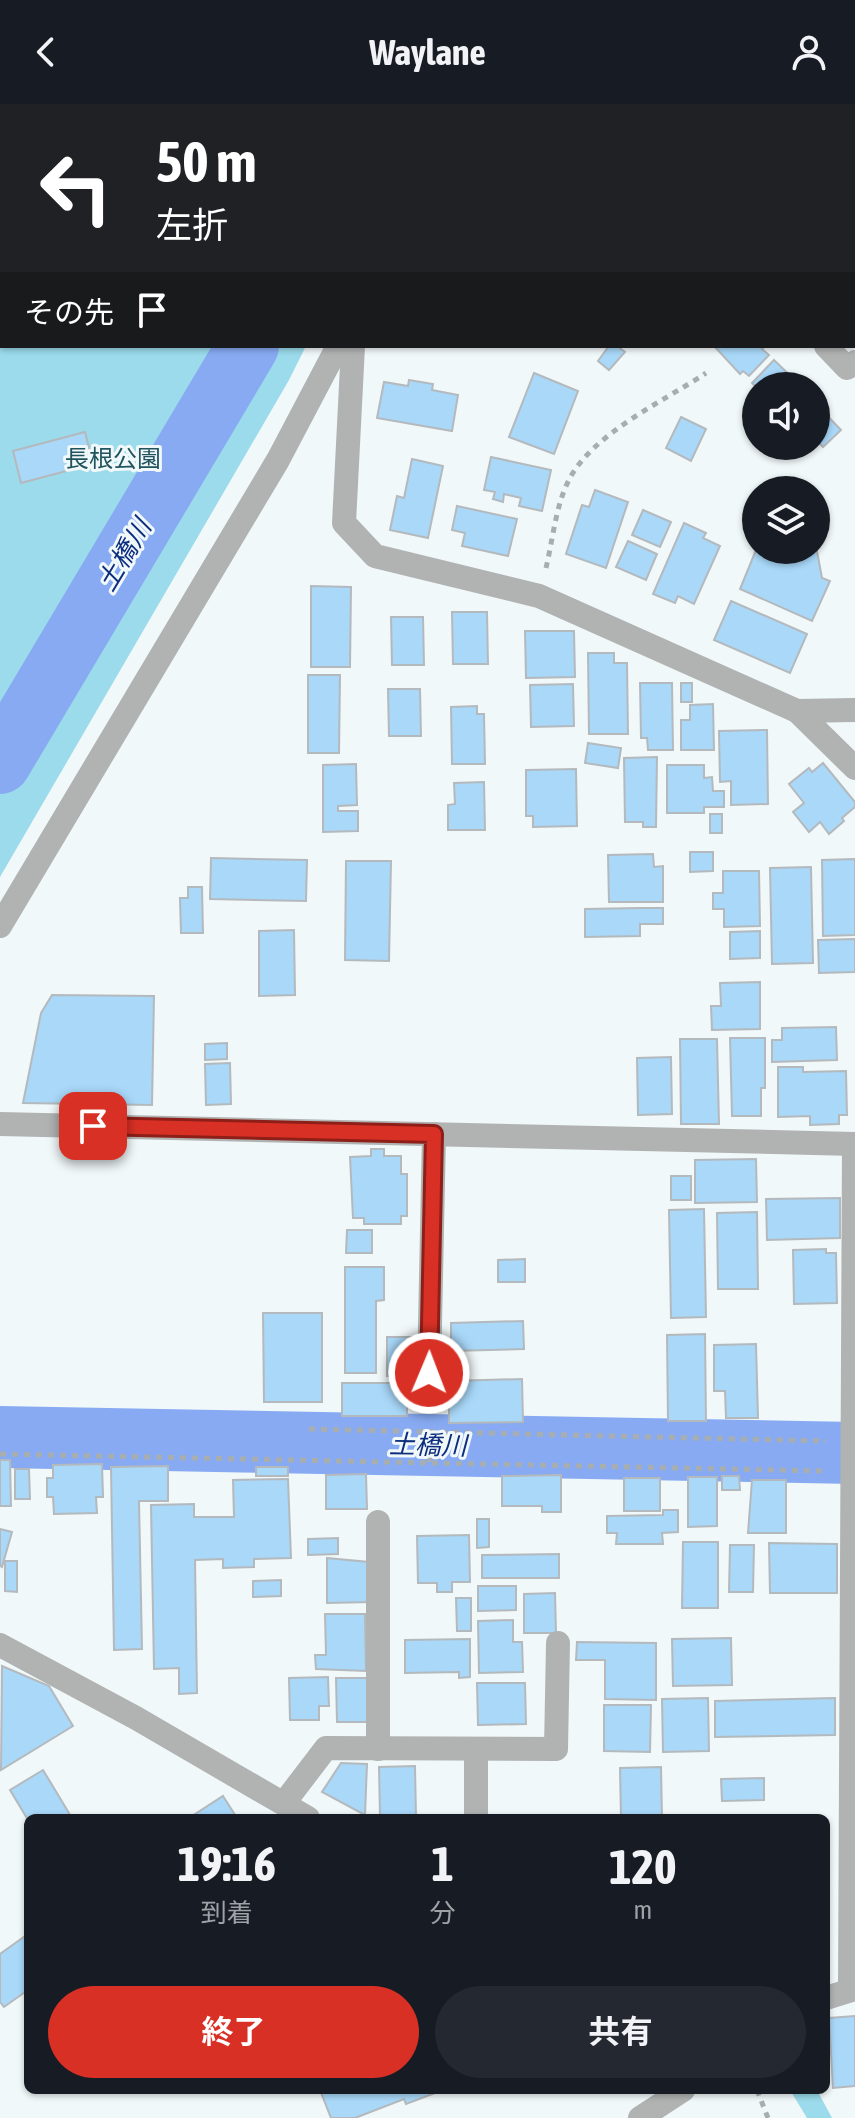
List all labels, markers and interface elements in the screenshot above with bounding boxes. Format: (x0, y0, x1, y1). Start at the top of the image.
icon: back (24, 30, 68, 74)
icon: person (787, 30, 831, 74)
text: Waylane (369, 31, 486, 73)
text: 50 m (156, 130, 257, 194)
icon: left (24, 136, 128, 240)
text: 左折 (156, 204, 228, 246)
icon: arrive (130, 288, 174, 332)
text: その先 (24, 295, 114, 329)
map controls (742, 372, 830, 564)
button: sound (742, 372, 830, 460)
park label: 長根公園 (65, 445, 161, 472)
button: layers (742, 476, 830, 564)
water label: 土橋川 (91, 511, 158, 596)
pin (59, 1092, 127, 1160)
icon: arrive (71, 1104, 115, 1148)
position arrow (387, 1331, 471, 1415)
water label: 土橋川 (389, 1429, 470, 1461)
text: 19:16 (177, 1836, 276, 1891)
text: 1 (431, 1836, 454, 1891)
text: 120 (609, 1839, 677, 1894)
text: m (633, 1895, 652, 1925)
text: 到着 (201, 1898, 253, 1928)
text: 分 (430, 1898, 456, 1928)
button: 終了 (48, 1986, 419, 2078)
button: 共有 (435, 1986, 806, 2078)

